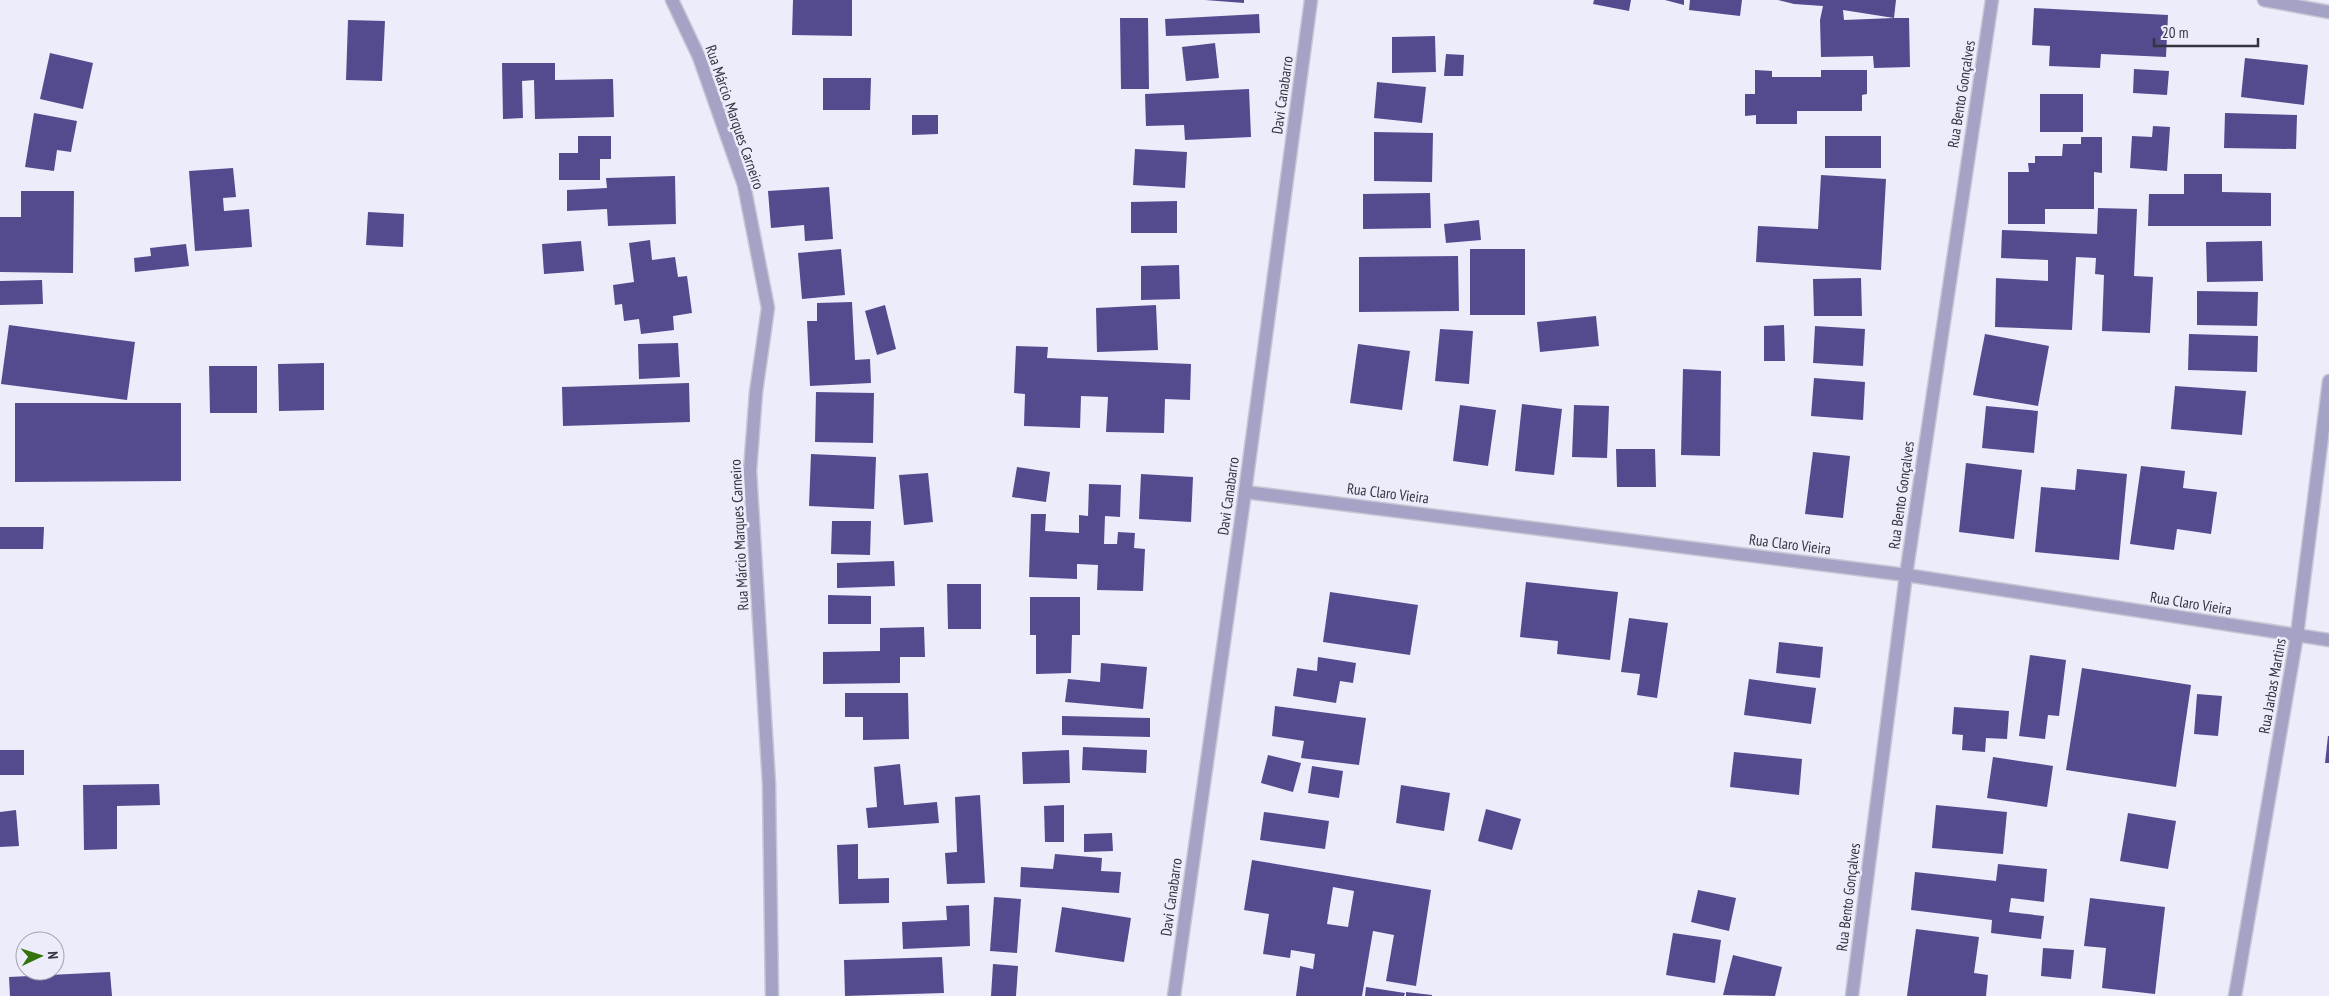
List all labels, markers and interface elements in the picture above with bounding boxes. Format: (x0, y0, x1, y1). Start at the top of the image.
scale bar (2154, 15, 2258, 47)
text: 20 m (2162, 23, 2188, 42)
street label: Rua Bento Gonçalves (1943, 39, 1979, 149)
street label: Rua Márcio Marques Carneiro (701, 42, 769, 192)
street label: Davi Canabarro (1267, 55, 1297, 135)
street label: Rua Bento Gonçalves (1884, 440, 1918, 550)
street label: Davi Canabarro (1213, 456, 1243, 536)
street label: Rua Márcio Marques Carneiro (726, 459, 752, 611)
street label: Rua Claro Vieira (1346, 479, 1430, 507)
street label: Rua Claro Vieira (1748, 530, 1832, 558)
street label: Rua Claro Vieira (2149, 587, 2233, 619)
street label: Rua Jarbas Martins (2254, 637, 2290, 735)
street label: Rua Bento Gonçalves (1832, 842, 1864, 952)
street label: Davi Canabarro (1156, 857, 1186, 937)
north arrow (15, 931, 65, 981)
text: N (44, 951, 62, 959)

